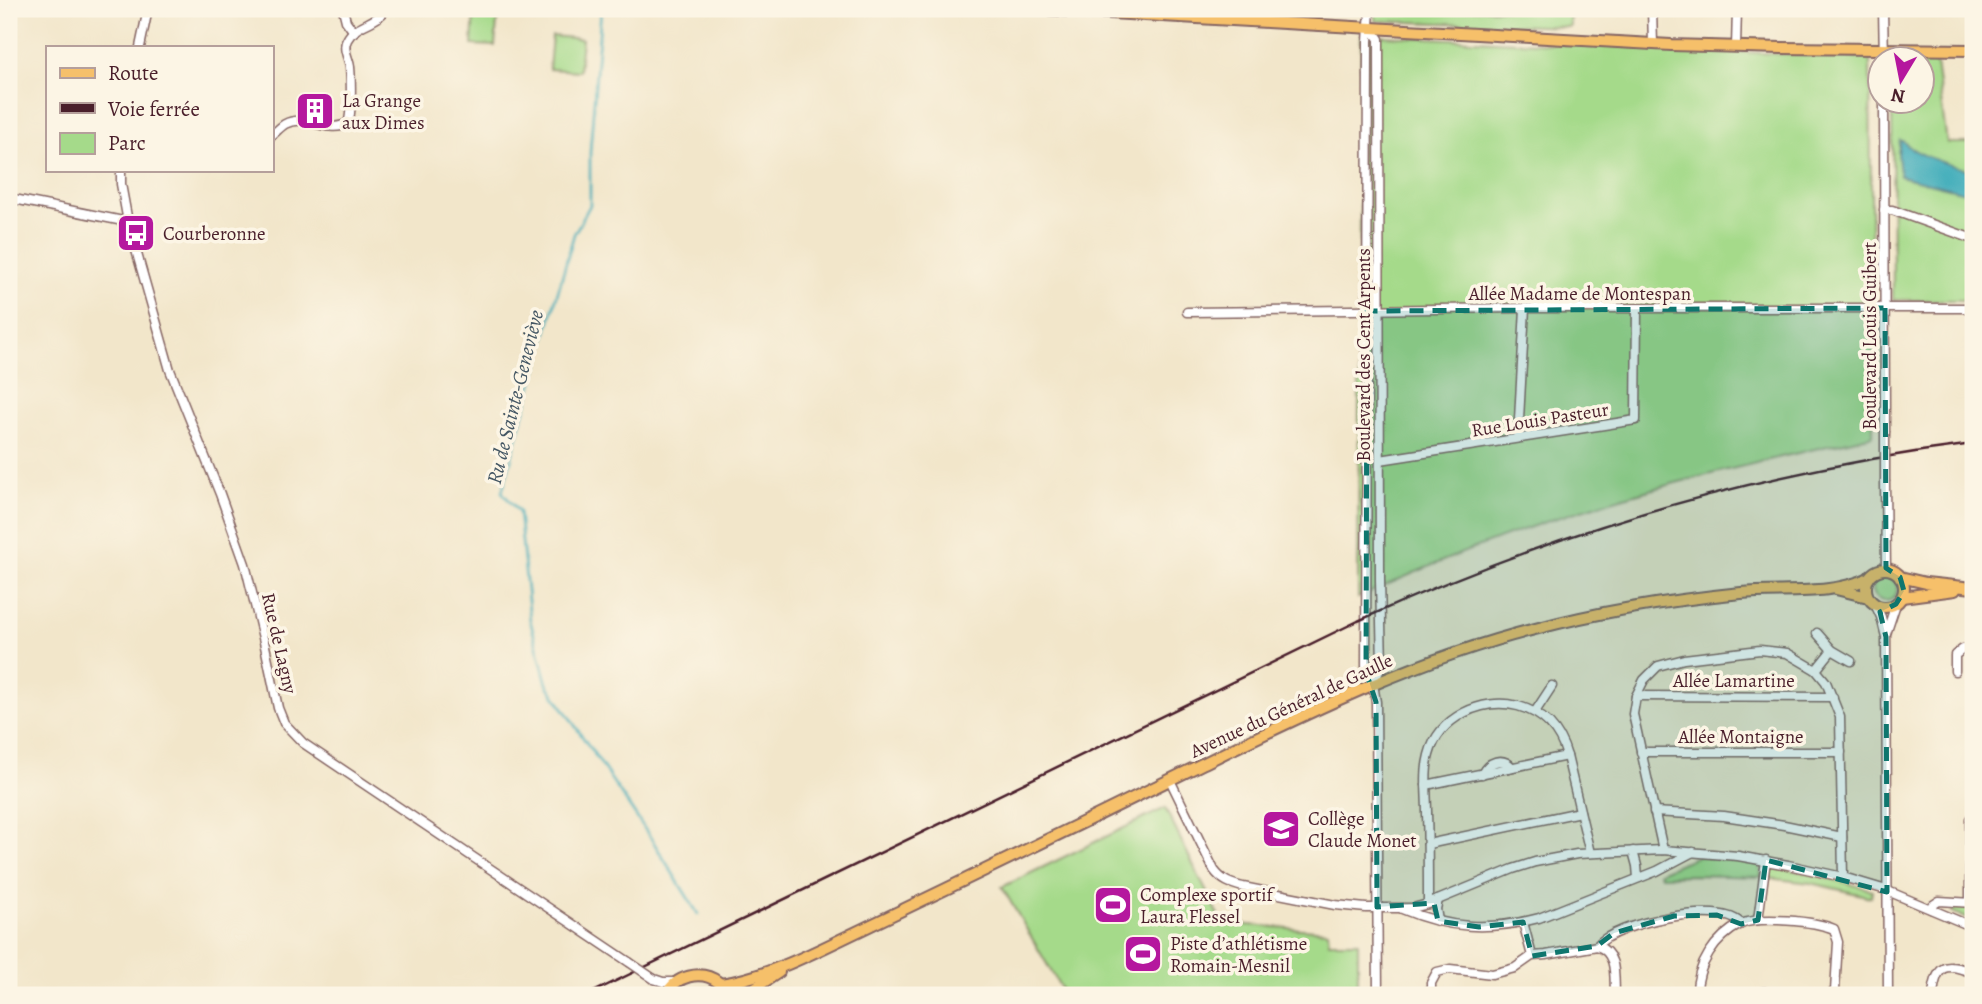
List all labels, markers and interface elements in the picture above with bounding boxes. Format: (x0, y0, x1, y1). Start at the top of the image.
legend (46, 46, 273, 172)
north arrow (1867, 46, 1937, 116)
text: Route (108, 59, 158, 87)
text: N (1889, 82, 1907, 110)
place label: La Grange aux Dimes (342, 88, 425, 136)
building icon: La Grange aux Dimes (294, 90, 336, 132)
text: Voie ferrée (107, 95, 200, 123)
text: Parc (108, 129, 146, 157)
bus stop icon: Courberonne (115, 212, 157, 254)
place label: Courberonne (163, 221, 266, 247)
street label: Boulevard Louis Guibert (1857, 242, 1883, 430)
street label: Boulevard des Cent Arpents (1351, 248, 1377, 462)
street label: Allée Madame de Montespan (1468, 281, 1691, 307)
water label: Ru de Sainte-Geneviève (480, 307, 550, 487)
street label: Rue Louis Pasteur (1470, 396, 1611, 444)
street label: Rue de Lagny (255, 590, 303, 697)
street label: Avenue du Général de Gaulle (1185, 648, 1397, 765)
street label: Allée Lamartine (1672, 668, 1795, 694)
street label: Allée Montaigne (1677, 724, 1804, 750)
place label: Collège Claude Monet (1308, 806, 1417, 854)
school or university icon: Collège Claude Monet (1260, 808, 1302, 850)
place label: Complexe sportif Laura Flessel (1140, 882, 1276, 930)
sports icon: Complexe sportif Laura Flessel (1092, 884, 1134, 926)
place label: Piste d’athlétisme Romain-Mesnil (1170, 931, 1307, 979)
sports icon: Piste d’athlétisme Romain-Mesnil (1122, 933, 1164, 975)

